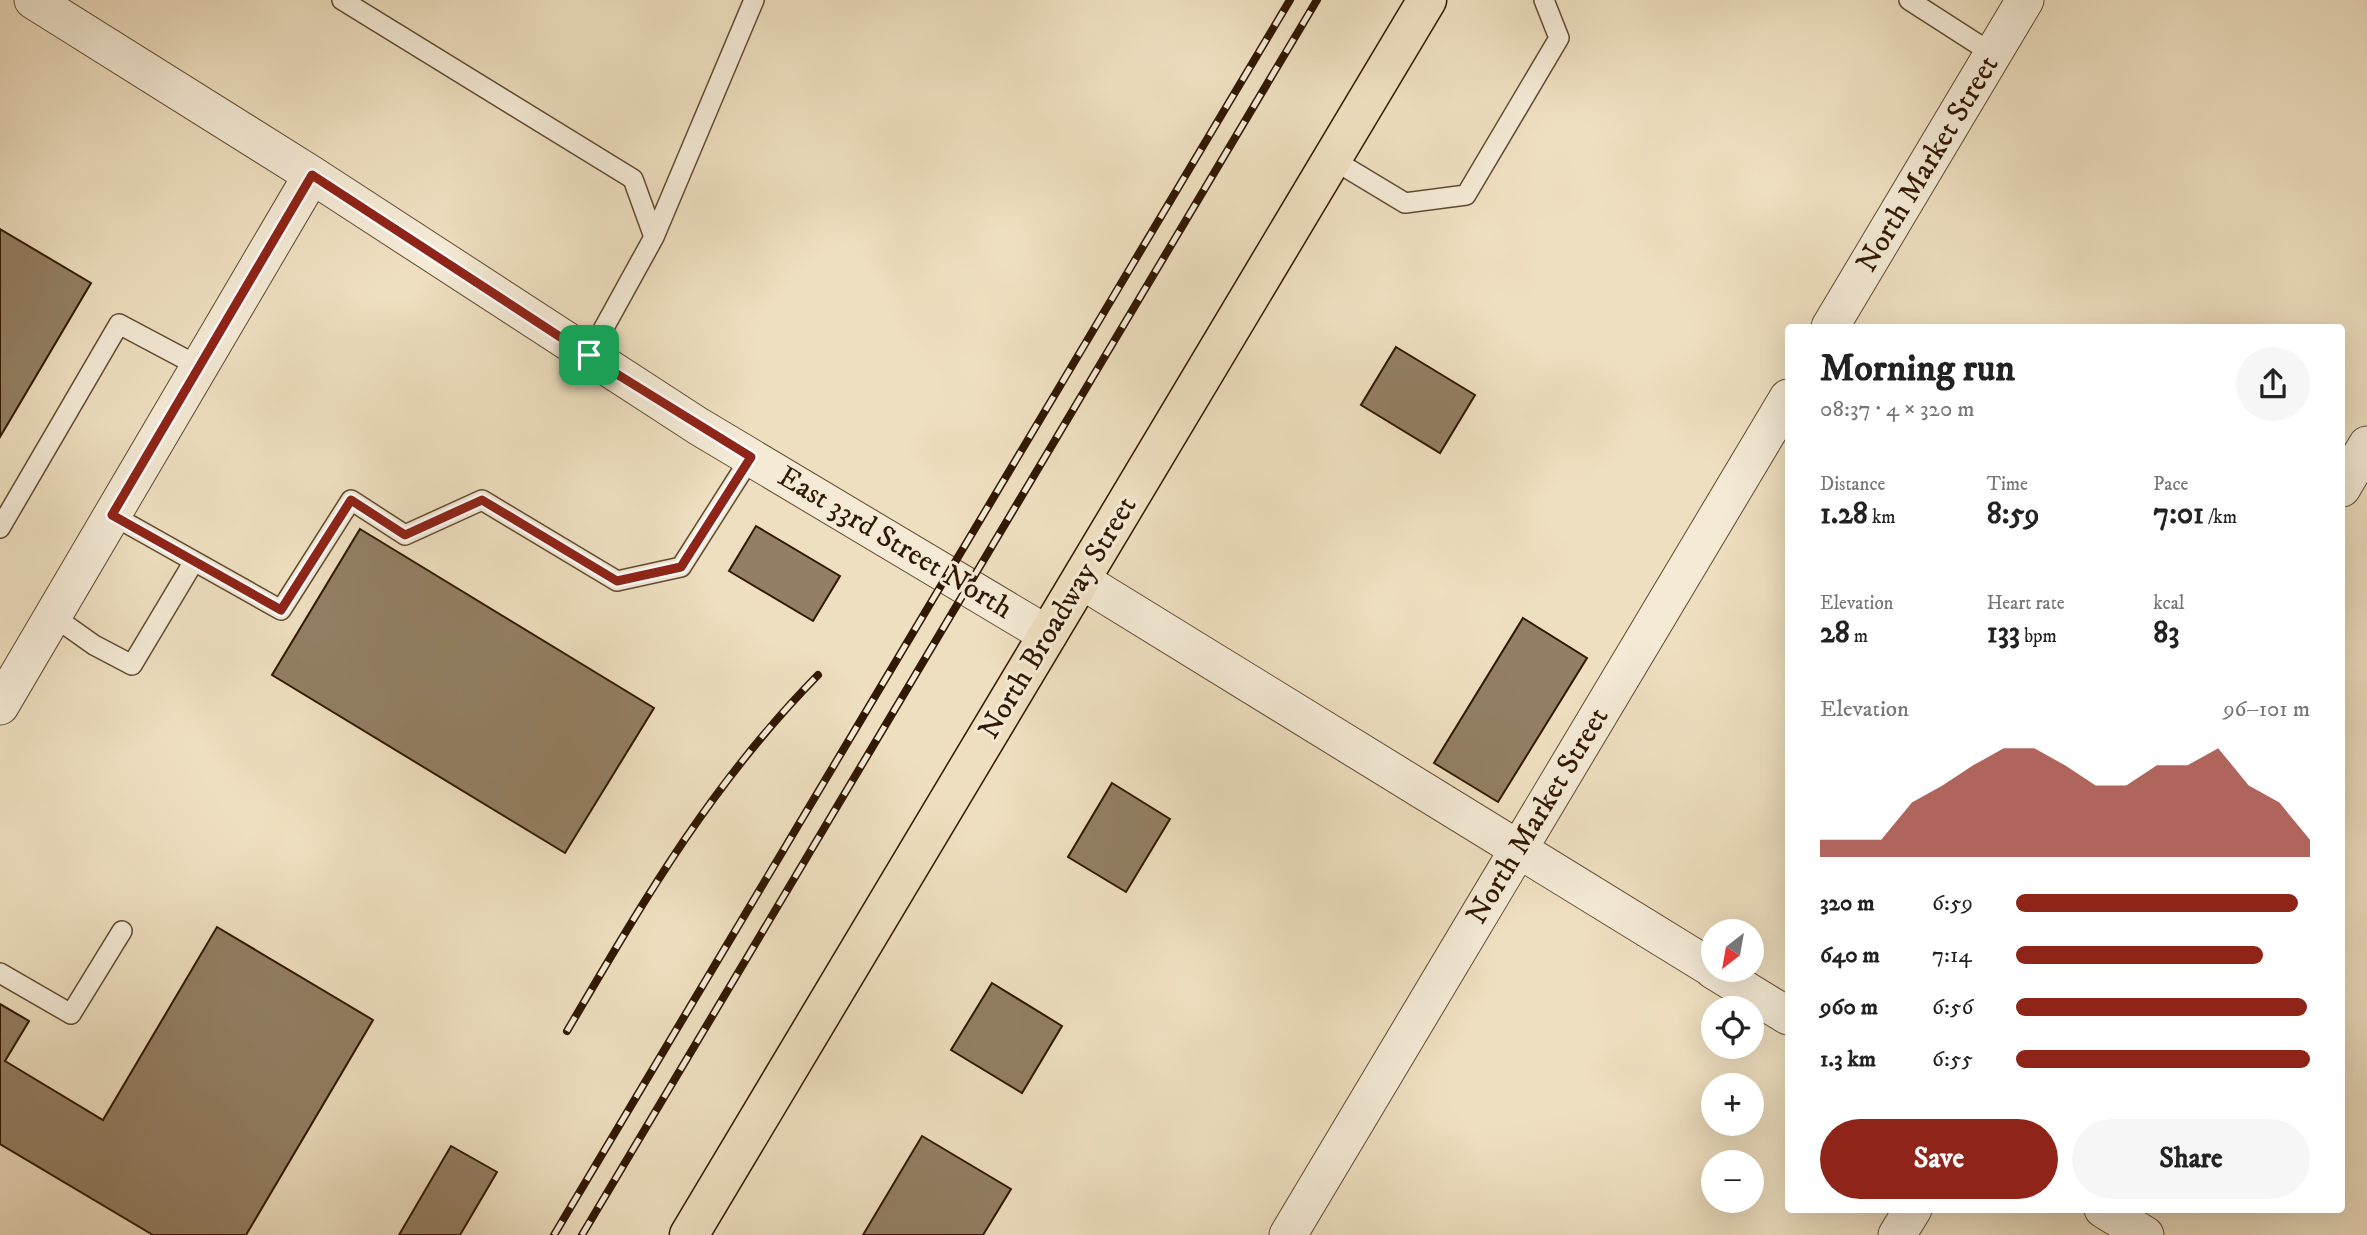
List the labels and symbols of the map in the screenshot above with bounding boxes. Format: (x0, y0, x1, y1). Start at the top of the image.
street label: North Market Street (1849, 49, 2007, 279)
pin (559, 325, 619, 385)
street label: East 33rd Street North (771, 458, 1019, 628)
street label: North Broadway Street (971, 490, 1145, 746)
street label: North Market Street (1459, 701, 1617, 931)
north arrow (1701, 919, 1764, 982)

